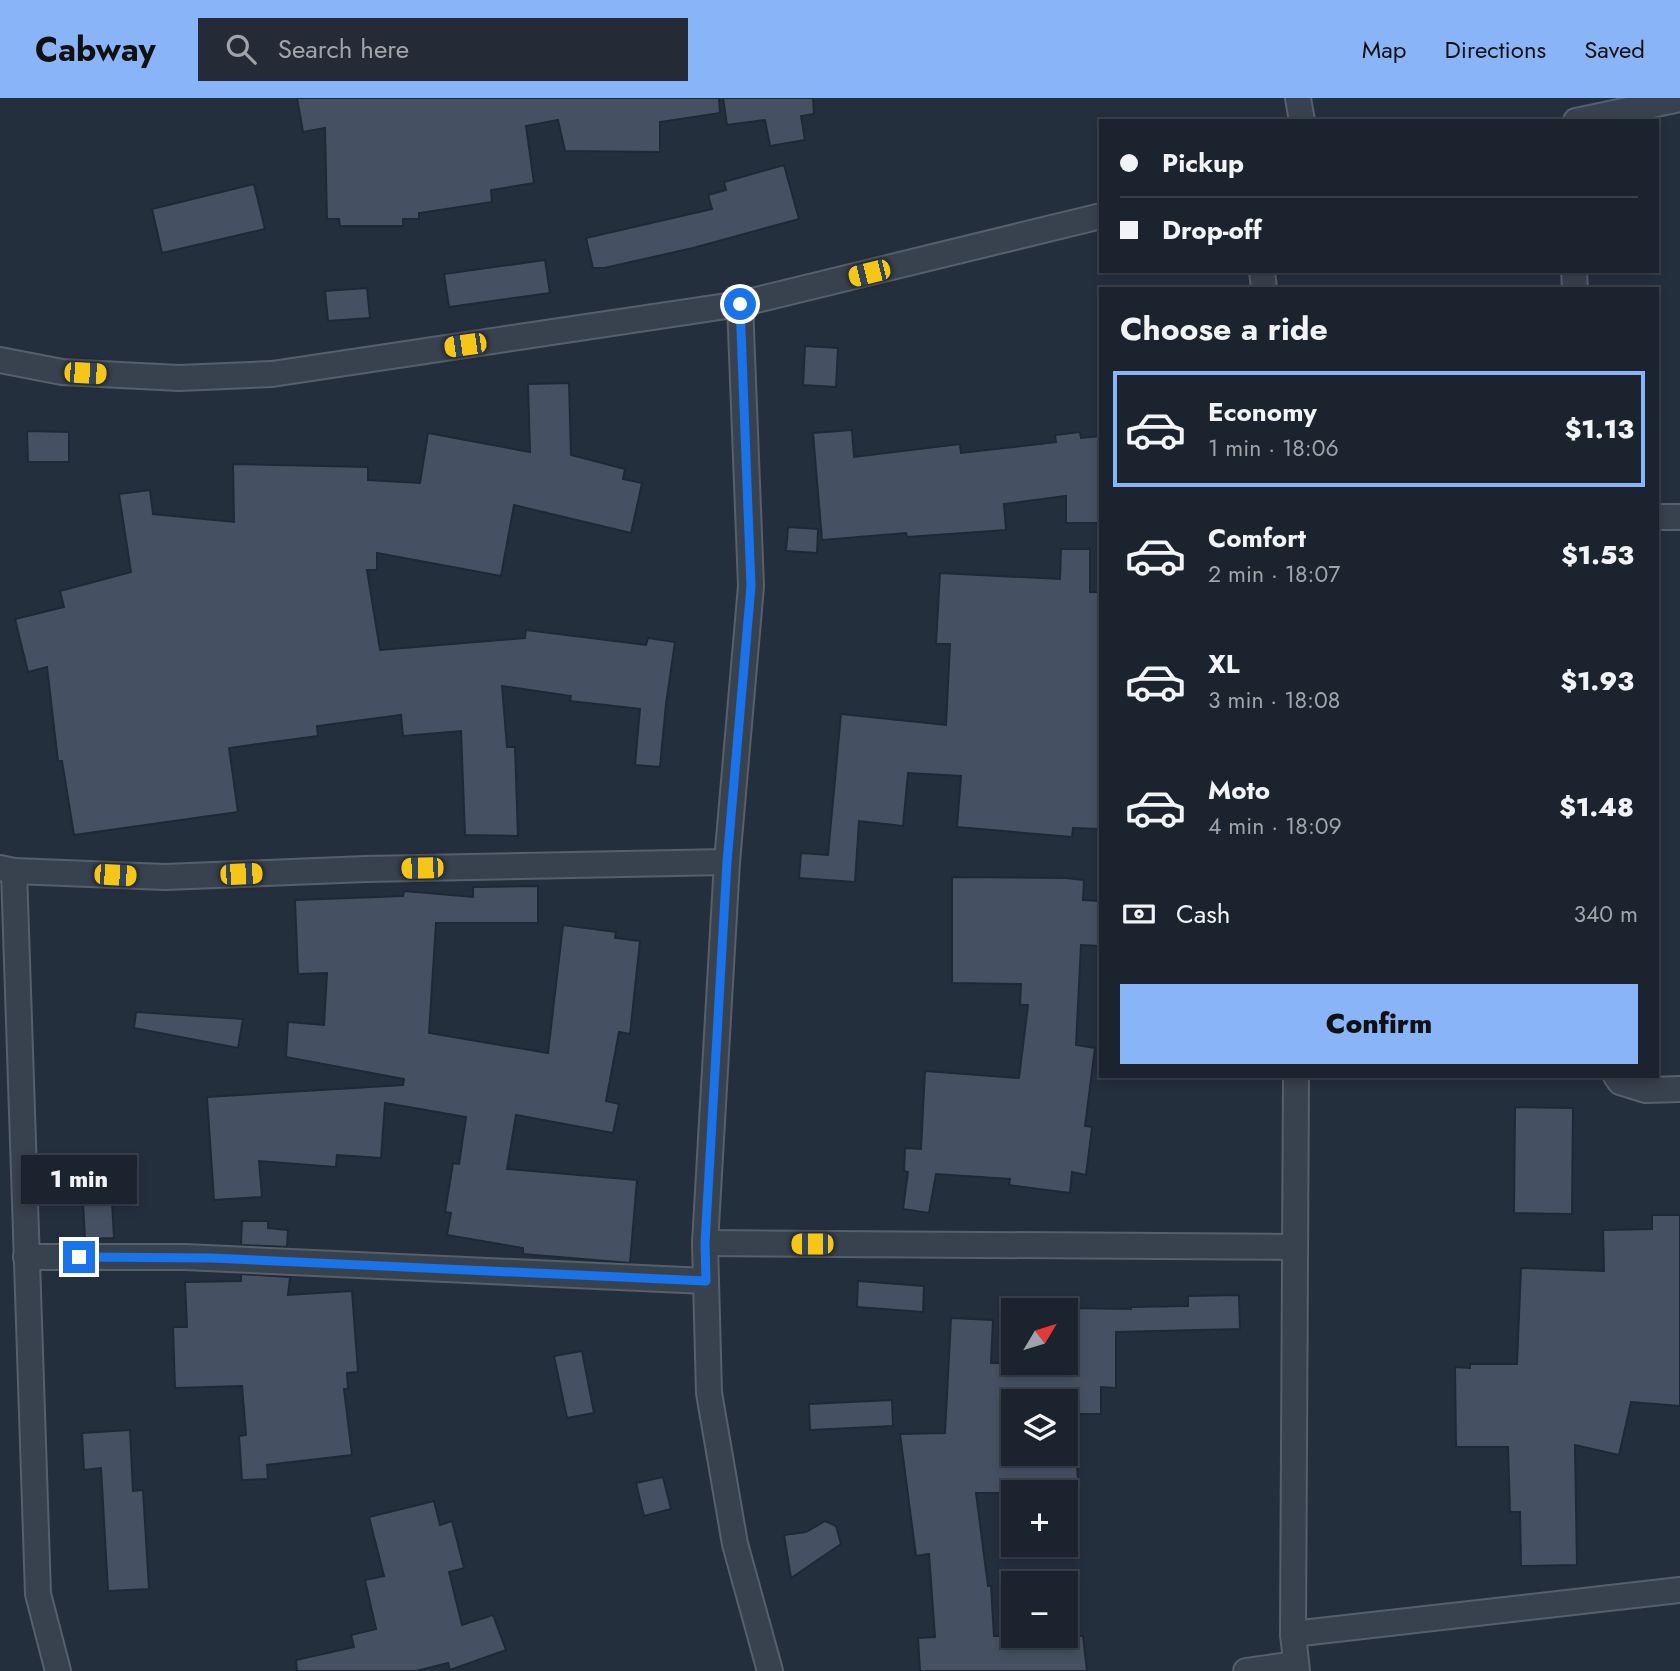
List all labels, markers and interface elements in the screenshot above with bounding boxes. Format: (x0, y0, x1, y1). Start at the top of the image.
search box (198, 18, 688, 81)
text: Cabway (35, 26, 156, 73)
icon: search (222, 30, 260, 68)
text: Search here (278, 30, 409, 68)
text: Map (1362, 32, 1407, 67)
text: Directions (1445, 32, 1546, 67)
text: Saved (1584, 32, 1645, 67)
text: Pickup (1162, 144, 1244, 182)
text: Drop-off (1162, 211, 1262, 249)
car (847, 258, 892, 288)
route start (724, 288, 756, 320)
text: Choose a ride (1120, 306, 1328, 352)
car (443, 332, 488, 358)
car (64, 361, 107, 385)
text: Economy (1208, 393, 1317, 431)
icon: car (1124, 398, 1187, 461)
text: $1.13 (1565, 410, 1634, 448)
text: 1 min · 18:06 (1208, 431, 1339, 465)
text: Comfort (1208, 519, 1306, 557)
icon: car (1124, 524, 1187, 587)
text: $1.53 (1561, 536, 1634, 574)
text: 2 min · 18:07 (1208, 557, 1340, 591)
text: XL (1208, 645, 1240, 683)
icon: car (1124, 650, 1187, 713)
text: $1.93 (1560, 662, 1634, 700)
text: 3 min · 18:08 (1208, 683, 1340, 717)
text: Moto (1208, 771, 1270, 809)
icon: car (1124, 776, 1187, 839)
text: $1.48 (1559, 788, 1634, 826)
text: 4 min · 18:09 (1208, 809, 1342, 843)
car (401, 857, 444, 879)
car (94, 863, 137, 887)
car (220, 863, 263, 885)
icon: cash (1120, 895, 1158, 933)
text: Cash (1176, 895, 1230, 933)
text: 340 m (1573, 897, 1638, 931)
button: Confirm (1120, 984, 1638, 1064)
callout: 1 min (21, 1156, 137, 1204)
text: 1 min (50, 1162, 108, 1196)
car (792, 1234, 834, 1255)
route end (63, 1241, 95, 1273)
north arrow (1001, 1298, 1078, 1376)
map controls (1001, 1298, 1078, 1648)
button: layers (1001, 1389, 1078, 1466)
button: + (1001, 1480, 1078, 1557)
button: − (1001, 1571, 1078, 1648)

